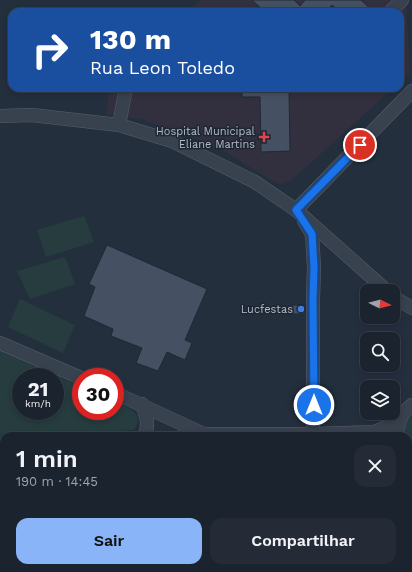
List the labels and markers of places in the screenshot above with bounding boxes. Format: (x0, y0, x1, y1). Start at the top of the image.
place label: Hospital Municipal Eliane Martins (156, 125, 256, 151)
pin (343, 128, 377, 162)
marker: Hospital Municipal Eliane Martins (258, 131, 270, 143)
place label: Lucfestas (241, 303, 293, 316)
marker: Lucfestas (296, 304, 306, 314)

